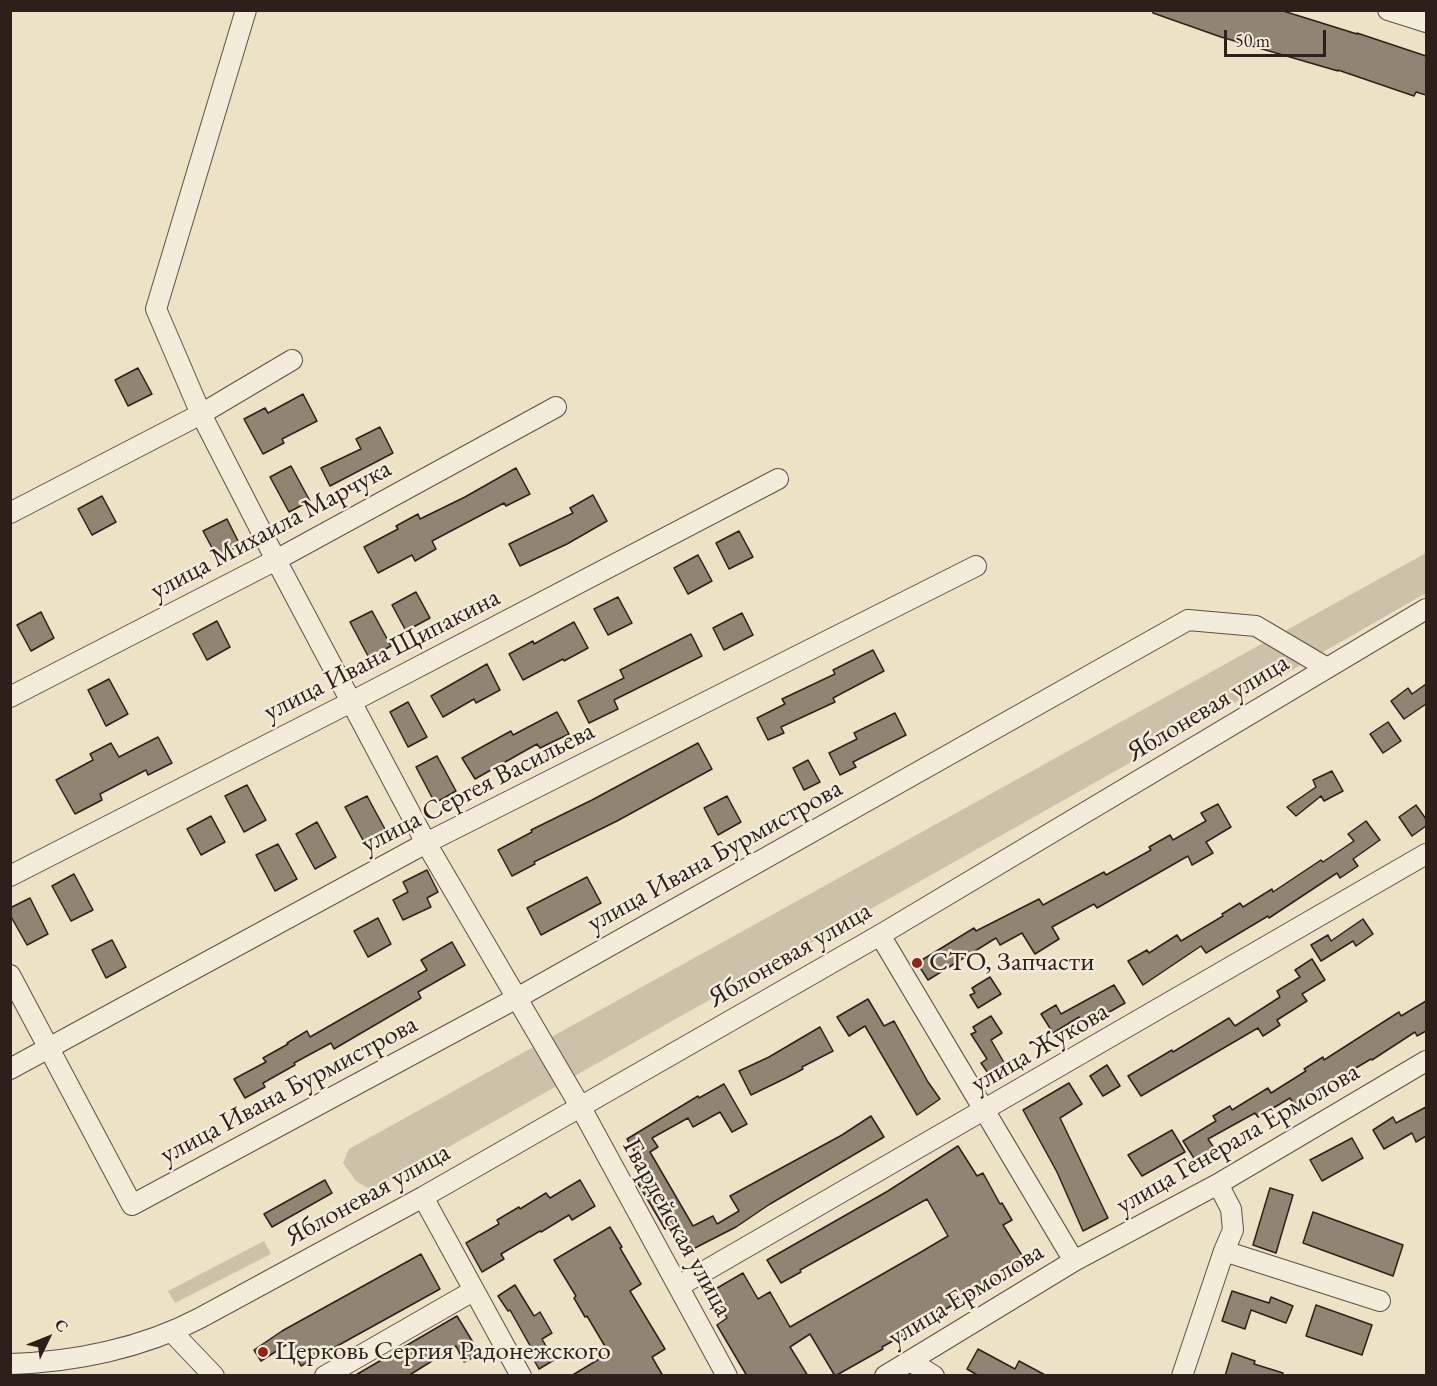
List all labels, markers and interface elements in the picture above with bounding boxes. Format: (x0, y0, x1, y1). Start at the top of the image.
scale bar (1227, 18, 1329, 56)
text: 50 m (1235, 29, 1270, 52)
street label: улица Михаила Марчука (145, 453, 397, 607)
street label: улица Ивана Щипакина (258, 581, 506, 729)
street label: Яблоневая улица (1121, 647, 1295, 769)
street label: улица Сергея Васильева (356, 715, 600, 861)
street label: улица Ивана Бурмистрова (582, 772, 848, 940)
street label: Яблоневая улица (702, 895, 878, 1015)
place label: СТО, Запчасти (929, 947, 1094, 979)
marker: СТО, Запчасти (910, 956, 924, 970)
street label: улица Жукова (965, 996, 1115, 1100)
street label: улица Ивана Бурмистрова (155, 1008, 423, 1172)
street label: улица Генерала Ермолова (1111, 1056, 1365, 1222)
street label: Гвардейская улица (615, 1133, 739, 1323)
street label: Яблоневая улица (280, 1136, 456, 1254)
street label: улица Ермолова (882, 1236, 1050, 1354)
north arrow (18, 1308, 78, 1368)
text: С (50, 1314, 73, 1337)
place label: Церковь Сергия Радонежского (275, 1336, 611, 1368)
marker: Церковь Сергия Радонежского (256, 1345, 270, 1359)

